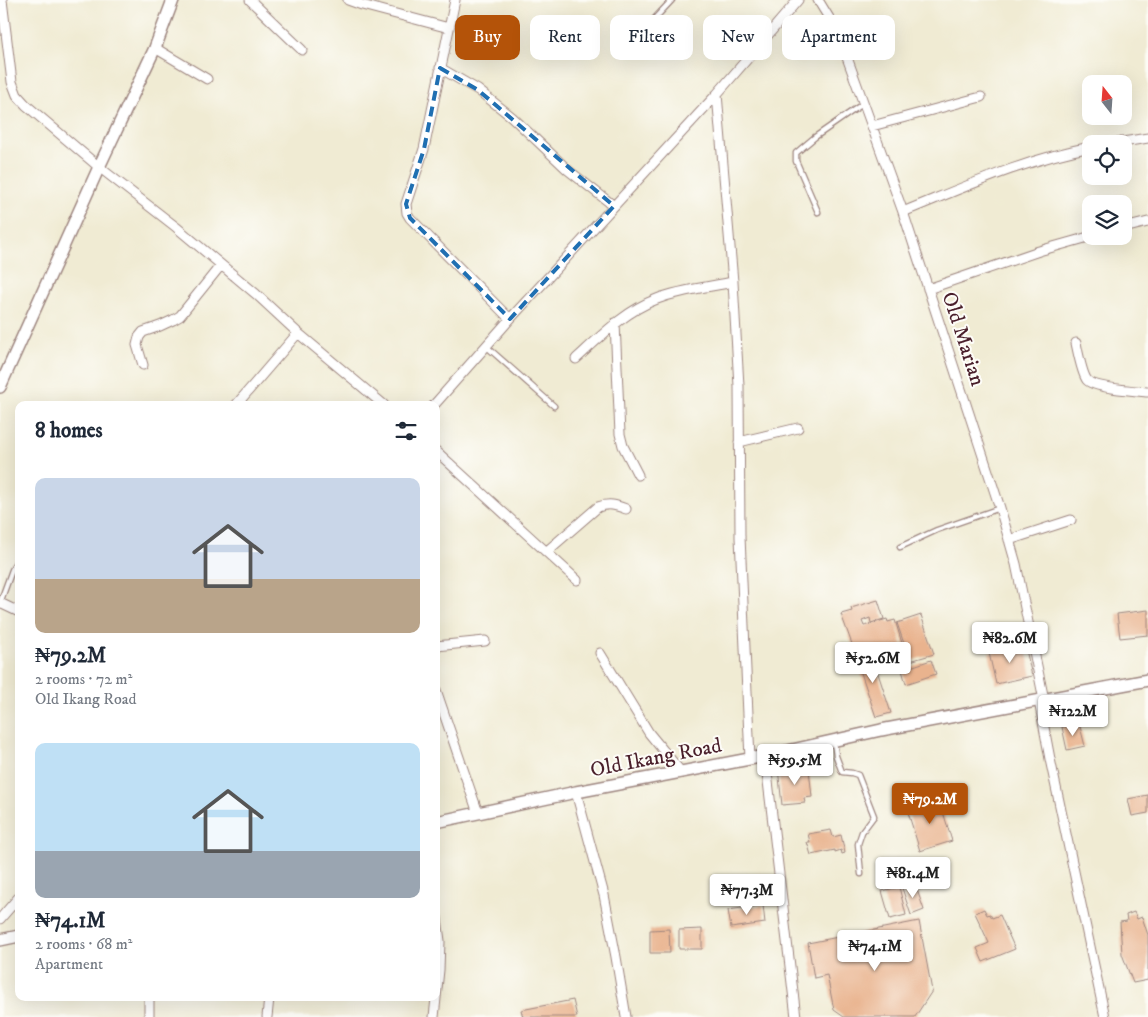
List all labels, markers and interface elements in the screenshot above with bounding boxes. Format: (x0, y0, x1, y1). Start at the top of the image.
chip: Buy (455, 15, 520, 60)
chip: Rent (530, 15, 600, 60)
chip: Filters (610, 15, 693, 60)
chip: New (703, 15, 772, 60)
chip: Apartment (782, 15, 895, 60)
north arrow (1082, 75, 1132, 125)
map controls (1082, 75, 1132, 245)
button: locate (1082, 135, 1132, 185)
button: layers (1082, 195, 1132, 245)
street label: Old Marian (936, 289, 990, 389)
icon: filters (392, 417, 420, 445)
text: 8 homes (35, 418, 103, 444)
icon: home (183, 511, 273, 601)
pin: ₦82.6M (969, 622, 1051, 664)
text: ₦82.6M (983, 628, 1037, 648)
pin: ₦52.6M (832, 642, 914, 684)
text: ₦79.2M (35, 643, 106, 669)
text: ₦52.6M (846, 648, 900, 668)
text: 2 rooms · 72 m² (35, 669, 132, 689)
text: Old Ikang Road (35, 689, 136, 709)
pin: ₦122M (1038, 694, 1108, 737)
text: ₦122M (1049, 701, 1097, 721)
street label: Old Ikang Road (588, 732, 724, 783)
pin: ₦59.5M (754, 744, 836, 786)
text: ₦59.5M (768, 750, 822, 770)
icon: home (183, 776, 273, 866)
pin: ₦79.2M (889, 782, 971, 825)
text: ₦79.2M (903, 789, 957, 809)
pin: ₦81.4M (872, 856, 954, 899)
text: ₦81.4M (886, 863, 940, 883)
pin: ₦77.3M (706, 874, 788, 916)
text: ₦77.3M (721, 880, 773, 900)
text: ₦74.1M (35, 908, 105, 934)
pin: ₦74.1M (834, 930, 916, 972)
text: 2 rooms · 68 m² (35, 934, 132, 954)
text: ₦74.1M (848, 936, 902, 956)
text: Apartment (35, 954, 103, 974)

